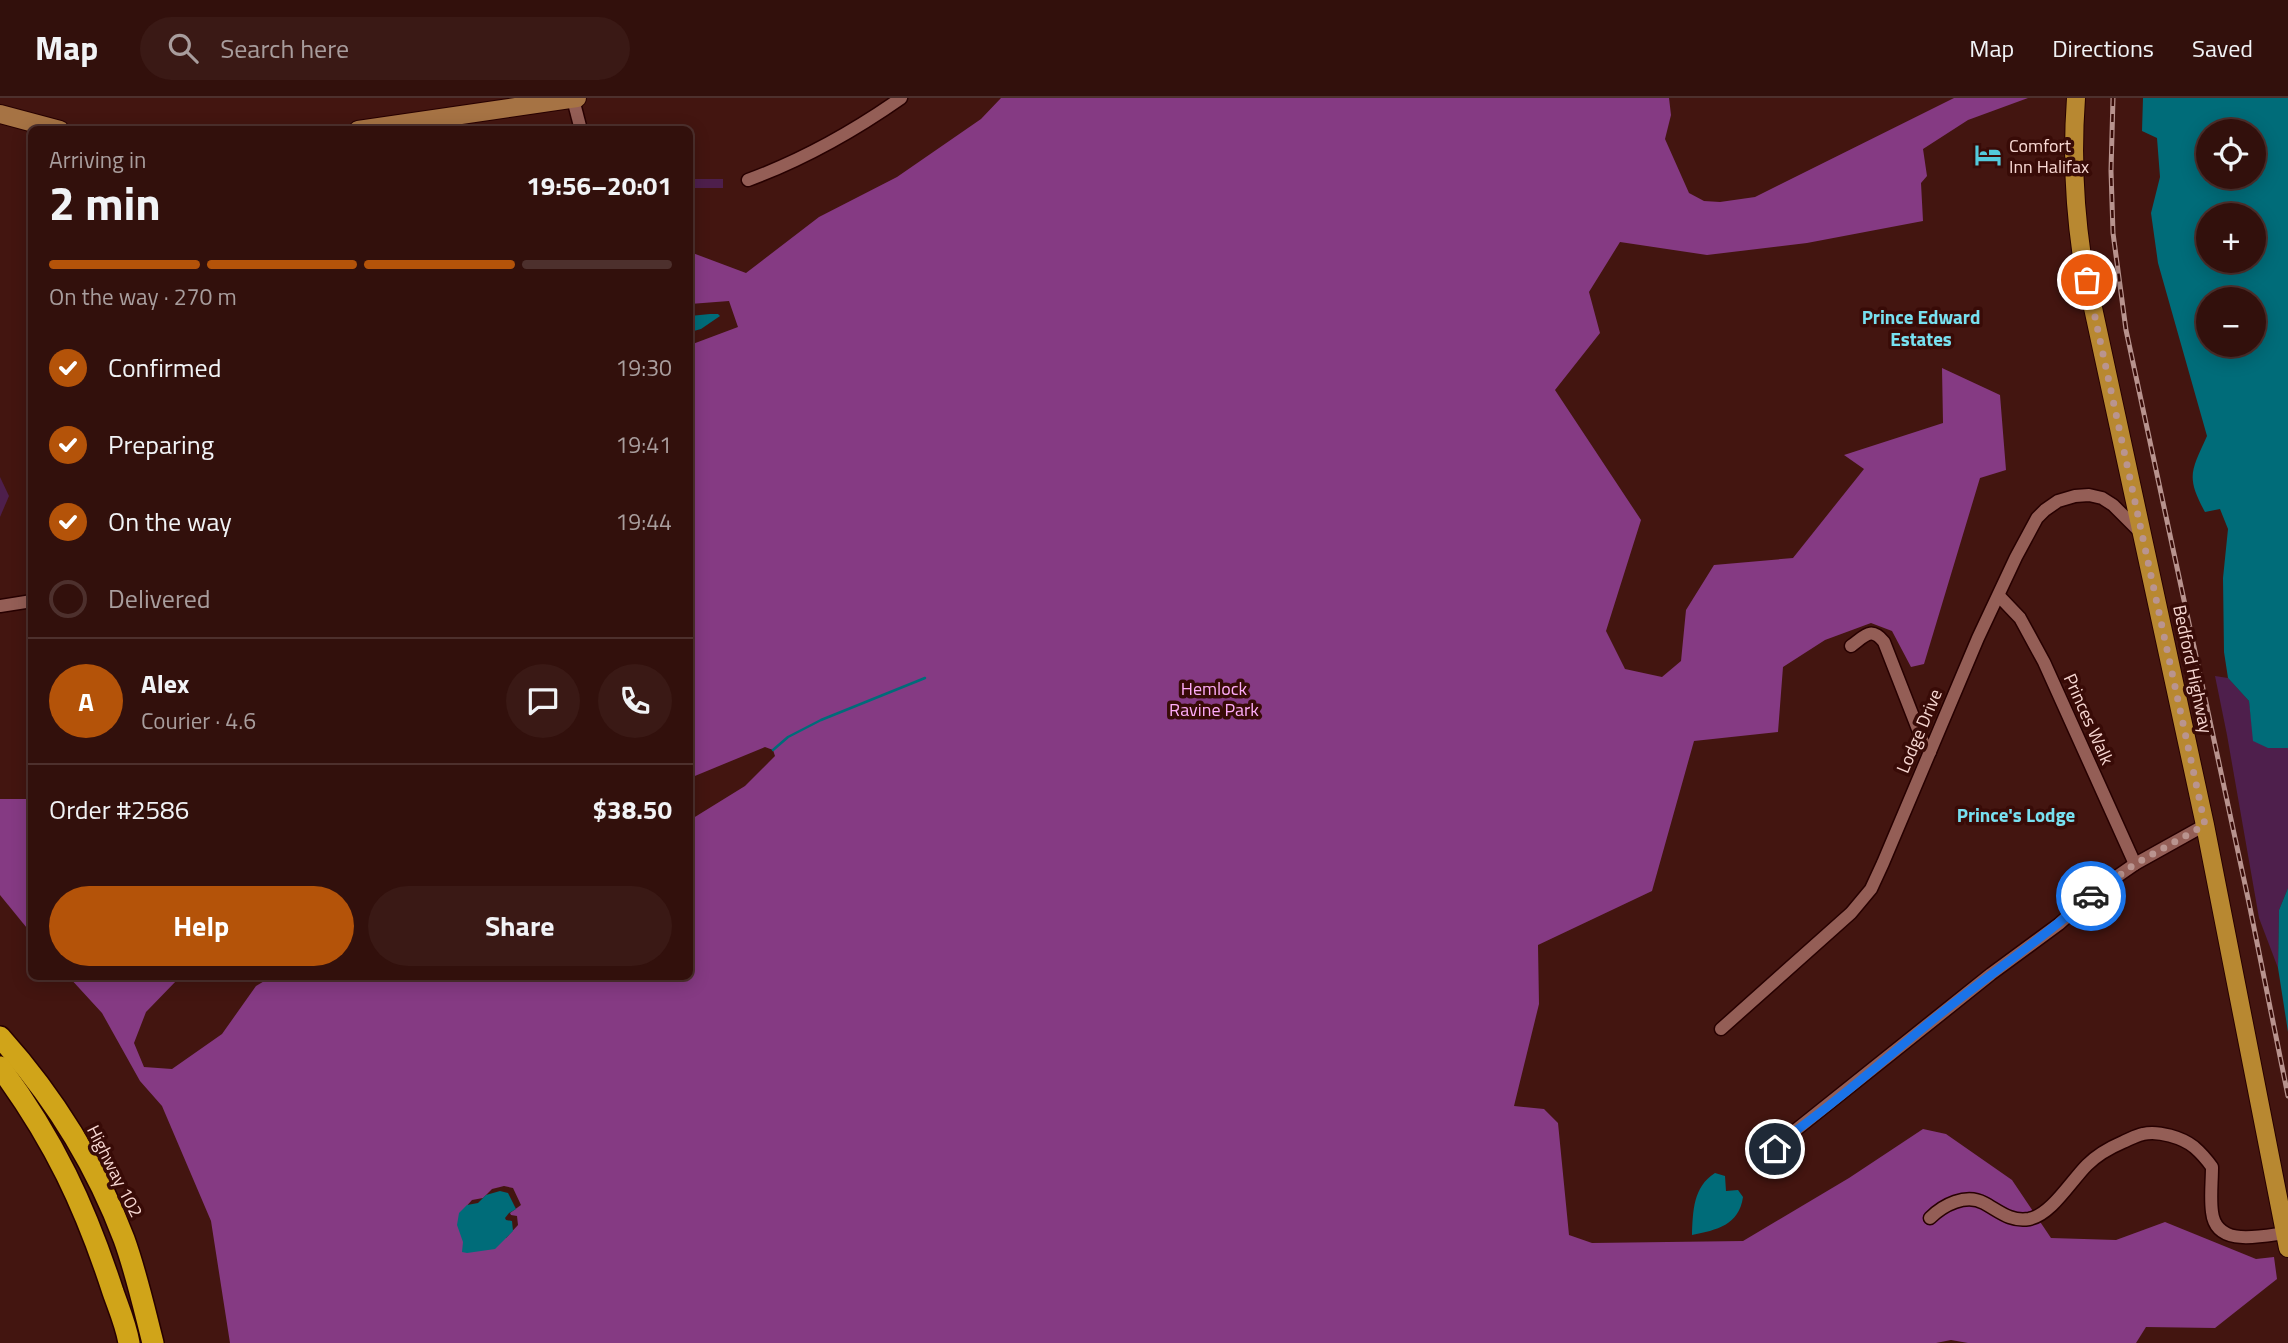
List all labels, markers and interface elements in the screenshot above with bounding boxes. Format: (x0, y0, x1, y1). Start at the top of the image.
search box (140, 17, 630, 80)
text: Map (35, 23, 98, 73)
icon: search (164, 29, 202, 67)
text: Search here (220, 29, 349, 68)
text: Map (1969, 30, 2014, 66)
text: Directions (2052, 30, 2154, 66)
text: Saved (2192, 30, 2253, 66)
map controls (2196, 119, 2266, 357)
button: locate (2196, 119, 2266, 189)
place label: Comfort Inn Halifax (2009, 132, 2089, 180)
hotel icon: Comfort Inn Halifax (1973, 140, 2003, 170)
text: Arriving in (49, 142, 146, 177)
text: 19:56–20:01 (526, 166, 672, 205)
text: 2 min (49, 168, 161, 238)
button: + (2196, 203, 2266, 273)
pin (2057, 250, 2117, 310)
icon: bag (2068, 261, 2106, 299)
text: On the way · 270 m (49, 279, 237, 314)
button: − (2196, 287, 2266, 357)
district label: Prince Edward Estates (1862, 302, 1980, 353)
text: Confirmed (108, 348, 222, 387)
icon: check (49, 349, 87, 387)
text: 19:30 (615, 350, 672, 385)
text: Preparing (108, 425, 214, 464)
icon: check (49, 426, 87, 464)
text: 19:41 (615, 427, 672, 462)
text: On the way (108, 502, 232, 541)
icon: check (49, 503, 87, 541)
text: 19:44 (615, 504, 672, 539)
text: Delivered (108, 579, 211, 618)
street label: Bedford Highway (2166, 602, 2220, 736)
text: Alex (141, 664, 189, 703)
button: chat (506, 664, 580, 738)
button: phone (598, 664, 672, 738)
street label: Princes Walk (2057, 669, 2121, 769)
park label: Hemlock Ravine Park (1169, 675, 1259, 723)
text: A (78, 682, 94, 721)
street label: Lodge Drive (1889, 685, 1949, 777)
text: Courier · 4.6 (141, 703, 256, 738)
text: Order #2586 (49, 790, 189, 829)
text: $38.50 (593, 790, 672, 829)
district label: Prince's Lodge (1957, 800, 2076, 829)
courier (2056, 861, 2126, 931)
icon: car (2072, 877, 2110, 915)
button: Help (49, 886, 354, 966)
button: Share (368, 886, 672, 966)
pin (1745, 1119, 1805, 1179)
street label: Highway 102 (80, 1120, 150, 1222)
icon: home (1756, 1130, 1794, 1168)

